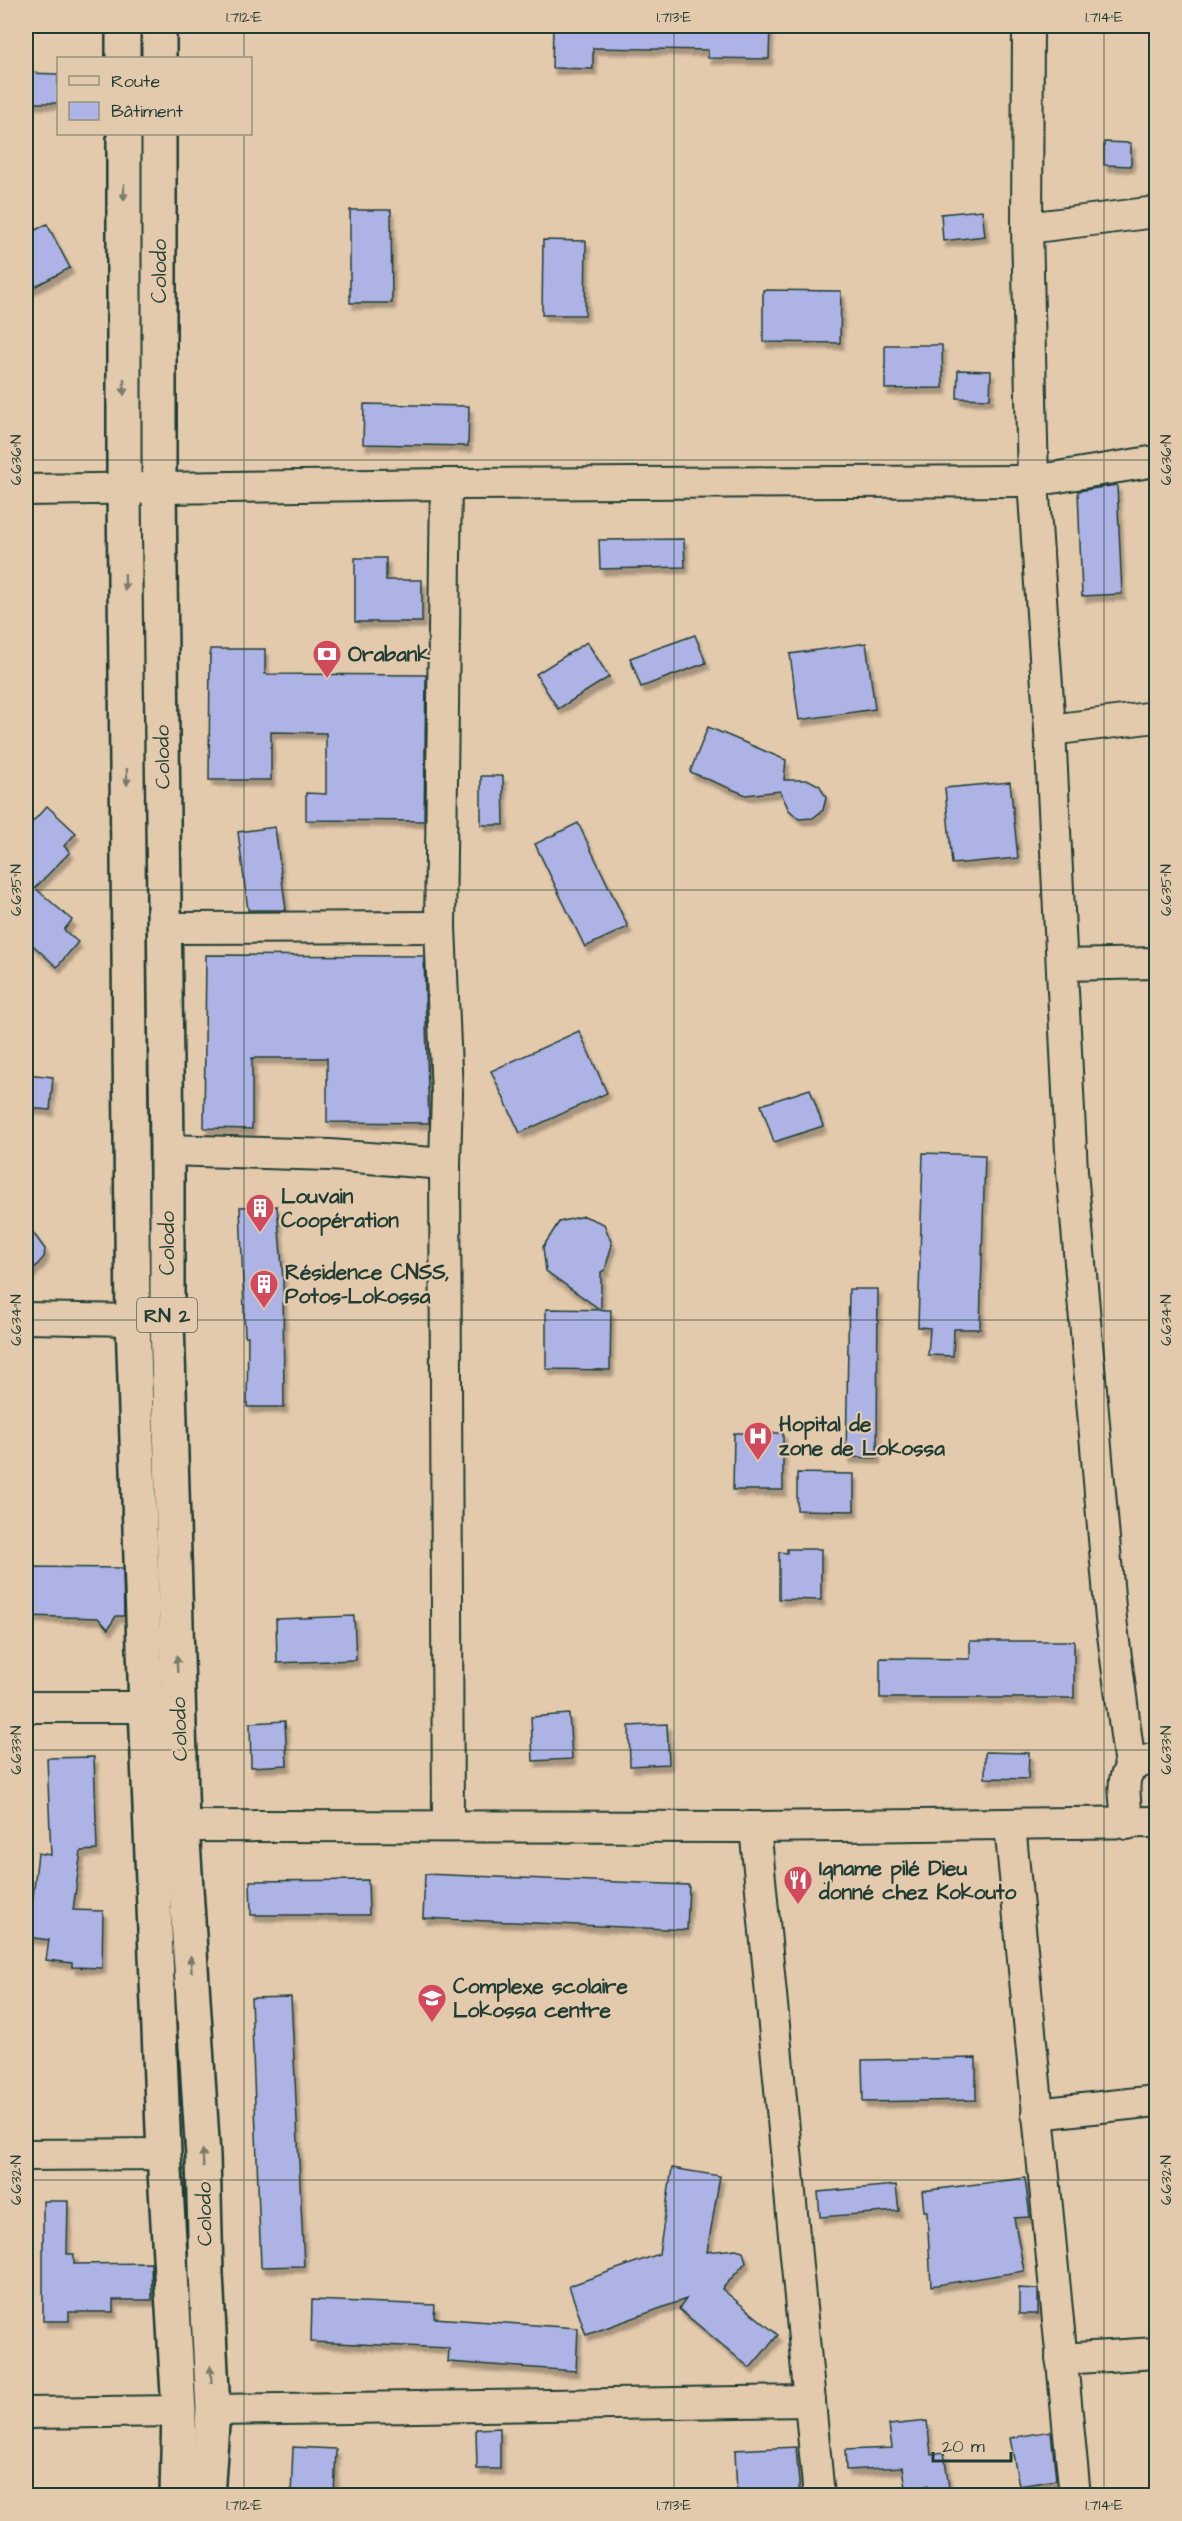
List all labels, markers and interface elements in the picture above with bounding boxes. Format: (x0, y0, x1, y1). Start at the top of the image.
text: 1.712°E (226, 7, 262, 28)
text: 1.713°E (657, 7, 692, 28)
text: 1.714°E (1085, 7, 1123, 28)
legend (57, 57, 252, 135)
text: Route (111, 69, 160, 94)
text: Bâtiment (111, 99, 184, 124)
one-way arrow (119, 182, 129, 201)
street label: Colodo (145, 239, 174, 303)
one-way arrow (119, 377, 129, 396)
text: 6.636°N (6, 435, 27, 485)
text: 6.636°N (1156, 435, 1177, 485)
one-way arrow (120, 572, 130, 591)
bank icon: Orabank (311, 638, 343, 680)
place label: Orabank (348, 640, 430, 669)
street label: Colodo (147, 724, 178, 789)
one-way arrow (122, 767, 132, 786)
text: 6.635°N (6, 864, 27, 916)
text: 6.635°N (1156, 864, 1177, 916)
place label: Louvain Coopération (281, 1182, 399, 1236)
building icon: Louvain Coopération (244, 1192, 276, 1234)
street label: Colodo (153, 1211, 182, 1275)
place label: Résidence CNSS, Potos-Lokossa (285, 1258, 450, 1311)
building icon: Résidence CNSS, Potos-Lokossa (248, 1268, 280, 1310)
text: 6.634°N (6, 1294, 27, 1346)
text: 6.634°N (1156, 1294, 1177, 1346)
road number: RN 2 (137, 1298, 197, 1332)
place label: Hopital de zone de Lokossa (779, 1410, 945, 1463)
hospital icon: Hopital de zone de Lokossa (742, 1420, 774, 1462)
one-way arrow (172, 1655, 182, 1674)
street label: Colodo (164, 1696, 195, 1762)
text: 6.633°N (6, 1726, 27, 1774)
text: 6.633°N (1156, 1726, 1177, 1774)
place label: Igname pilé Dieu donné chez Kokouto (818, 1854, 1017, 1907)
restaurant icon: Igname pilé Dieu donné chez Kokouto (782, 1864, 814, 1906)
one-way arrow (186, 1954, 196, 1973)
place label: Complexe scolaire Lokossa centre (453, 1972, 628, 2025)
school or university icon: Complexe scolaire Lokossa centre (416, 1982, 448, 2024)
one-way arrow (198, 2149, 208, 2168)
text: 6.632°N (6, 2155, 27, 2205)
text: 6.632°N (1156, 2155, 1177, 2205)
street label: Colodo (189, 2181, 220, 2246)
one-way arrow (207, 2365, 216, 2384)
scale bar (933, 2425, 1011, 2463)
text: 20 m (942, 2434, 985, 2459)
text: 1.712°E (226, 2495, 262, 2516)
text: 1.713°E (657, 2495, 692, 2516)
text: 1.714°E (1085, 2495, 1123, 2516)

